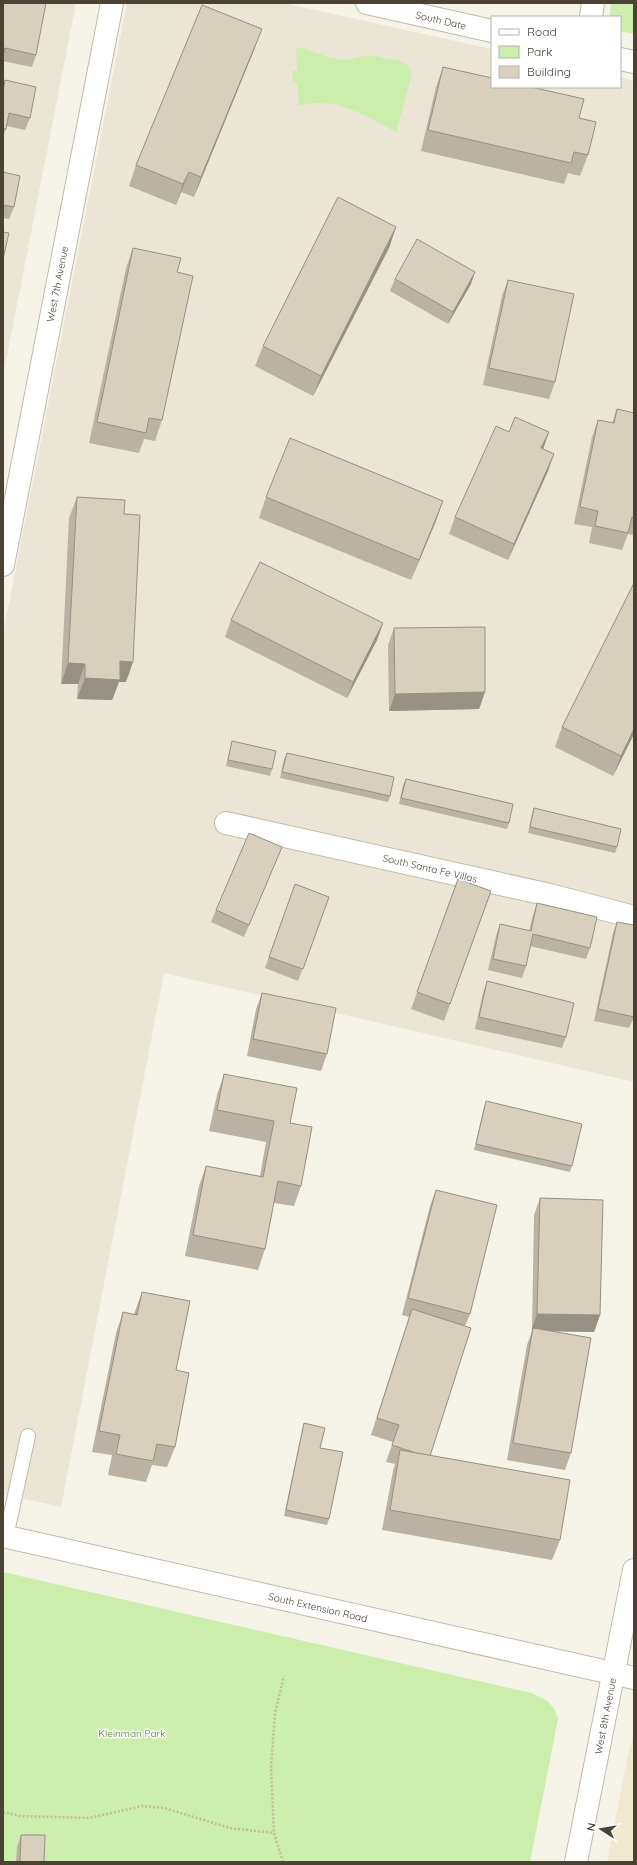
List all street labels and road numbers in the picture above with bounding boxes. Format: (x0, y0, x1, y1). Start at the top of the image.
street label: South Date (414, 8, 468, 33)
street label: West 7th Avenue (44, 245, 71, 323)
street label: South Santa Fe Villas (381, 851, 479, 886)
street label: South Extension Road (267, 1590, 369, 1625)
street label: West 8th Avenue (592, 1677, 619, 1755)

